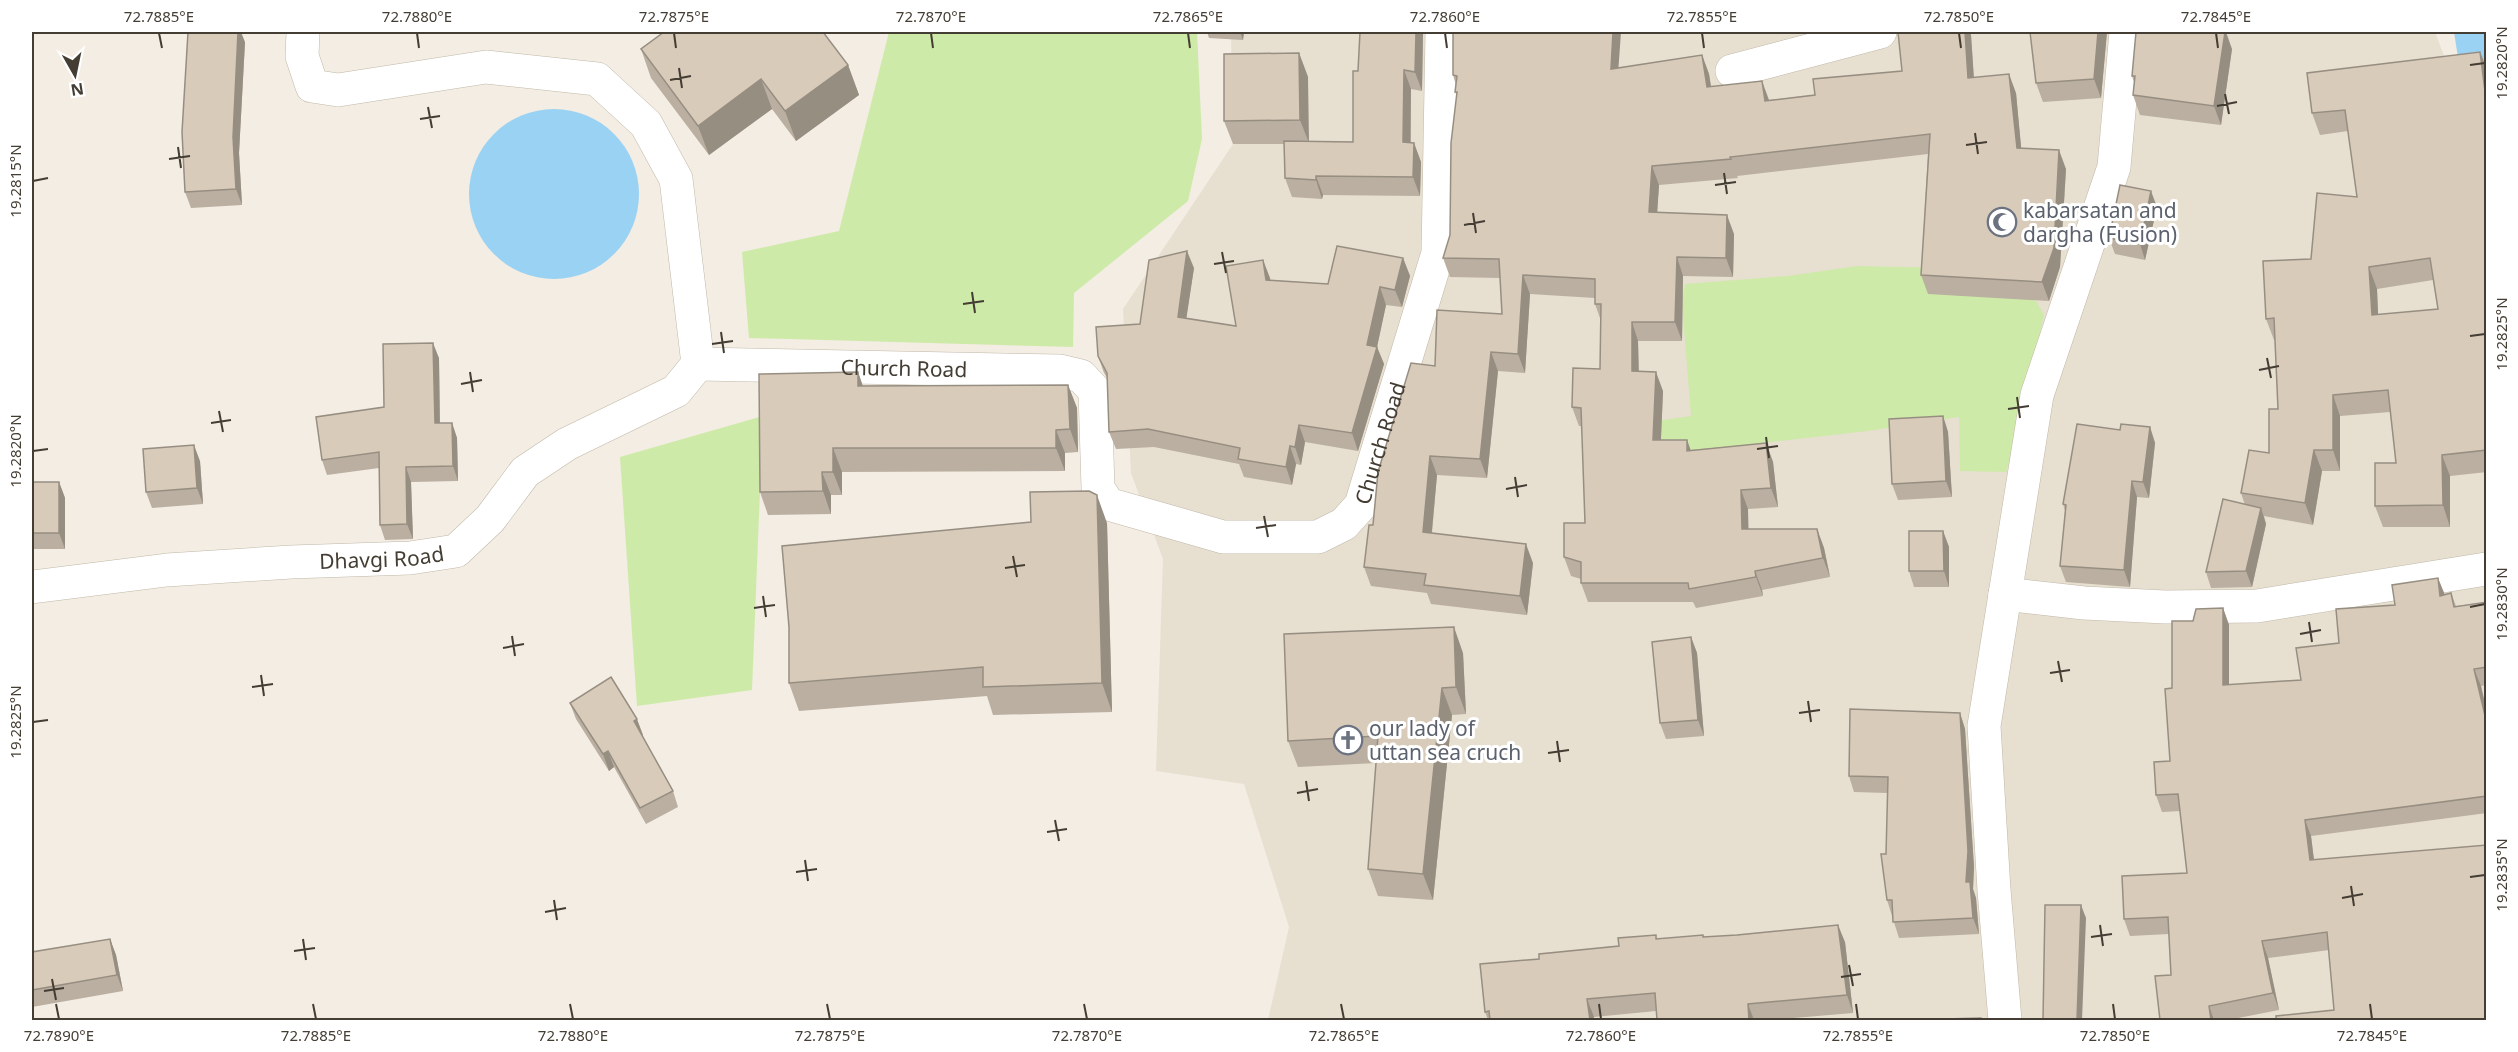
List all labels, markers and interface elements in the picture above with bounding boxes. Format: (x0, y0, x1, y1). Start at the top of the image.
text: 72.7885°E (124, 6, 194, 26)
text: 72.7880°E (382, 6, 452, 26)
text: 72.7875°E (639, 6, 709, 26)
text: 72.7870°E (896, 6, 966, 26)
text: 72.7865°E (1153, 6, 1223, 26)
text: 72.7860°E (1410, 6, 1480, 26)
text: 72.7855°E (1667, 6, 1737, 26)
text: 72.7850°E (1924, 6, 1994, 26)
text: 72.7845°E (2181, 6, 2251, 26)
text: 19.2820°N (2491, 26, 2511, 100)
north arrow (45, 45, 105, 105)
text: N (69, 78, 85, 102)
text: 19.2815°N (5, 144, 25, 218)
place label: kabarsatan and dargha (Fusion) (2023, 196, 2177, 248)
mosque icon: kabarsatan and dargha (Fusion) (1986, 206, 2018, 238)
text: 19.2825°N (2491, 297, 2511, 371)
street label: Church Road (840, 353, 967, 383)
street label: Church Road (1348, 379, 1412, 508)
text: 19.2820°N (5, 414, 25, 488)
street label: Dhavgi Road (319, 539, 446, 575)
text: 19.2830°N (2491, 567, 2511, 641)
text: 19.2825°N (5, 685, 25, 759)
place label: our lady of uttan sea cruch (1369, 714, 1521, 766)
church icon: our lady of uttan sea cruch (1332, 724, 1364, 756)
text: 19.2835°N (2491, 838, 2511, 912)
text: 72.7890°E (24, 1025, 94, 1045)
text: 72.7885°E (281, 1025, 351, 1045)
text: 72.7880°E (538, 1025, 608, 1045)
text: 72.7875°E (795, 1025, 865, 1045)
text: 72.7870°E (1052, 1025, 1122, 1045)
text: 72.7865°E (1309, 1025, 1379, 1045)
text: 72.7860°E (1566, 1025, 1636, 1045)
text: 72.7855°E (1823, 1025, 1893, 1045)
text: 72.7850°E (2080, 1025, 2150, 1045)
text: 72.7845°E (2337, 1025, 2407, 1045)

